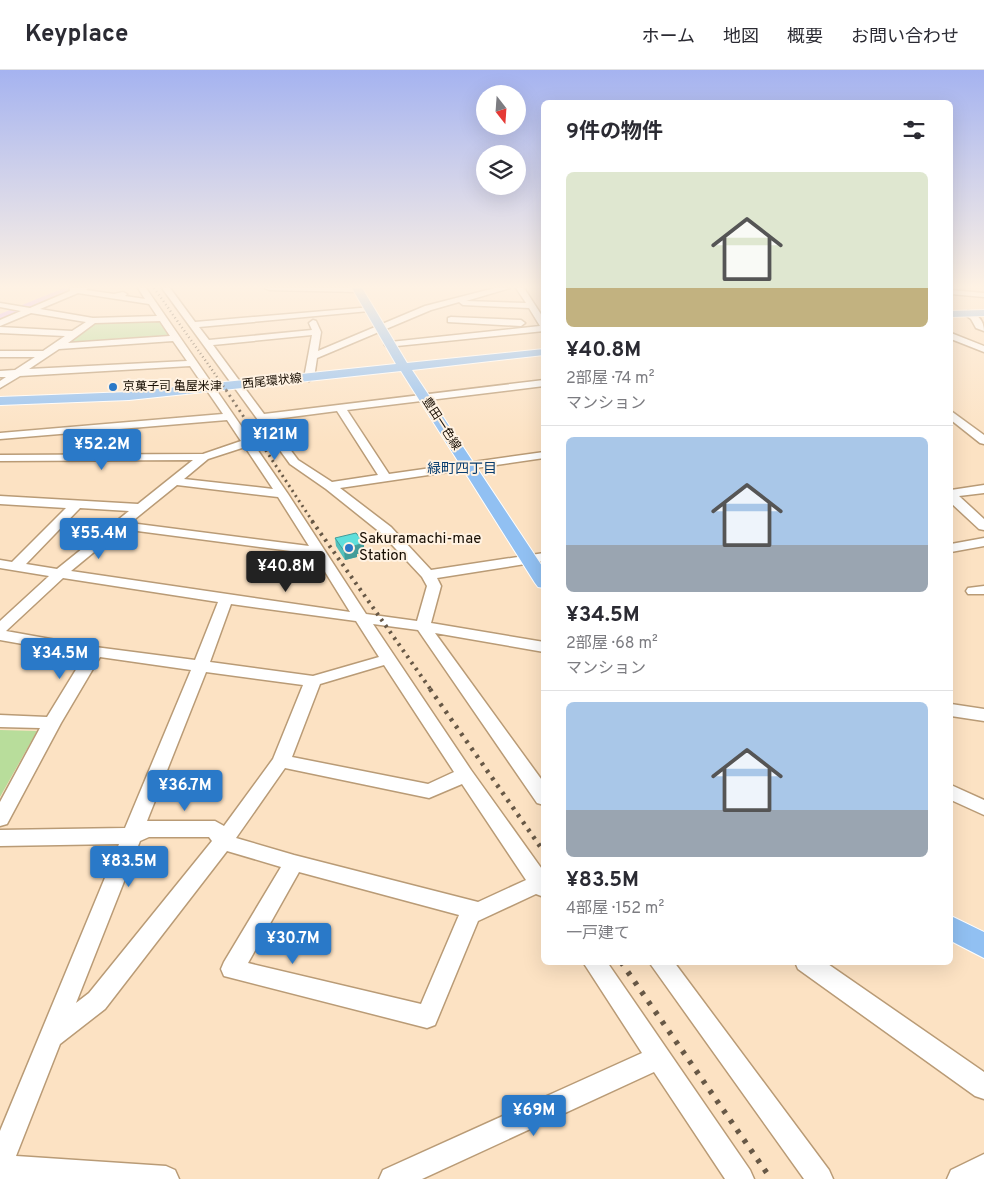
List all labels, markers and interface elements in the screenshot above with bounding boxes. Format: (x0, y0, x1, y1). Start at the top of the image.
text: Keyplace (25, 20, 128, 50)
text: ホーム (642, 26, 695, 49)
text: 地図 (723, 26, 759, 49)
text: 概要 (787, 26, 823, 49)
text: お問い合わせ (851, 26, 959, 49)
north arrow (476, 85, 526, 135)
map controls (476, 85, 526, 195)
icon: filters (900, 116, 928, 144)
text: 9件の物件 (566, 119, 663, 146)
button: layers (476, 145, 526, 195)
icon: home (702, 204, 792, 294)
text: ¥40.8M (566, 337, 641, 364)
text: 2部屋 · 74 m² (566, 369, 654, 389)
street label: 西尾環状線 (241, 371, 303, 393)
place label: 京菓子司 亀屋米津 (123, 379, 222, 395)
marker: 京菓子司 亀屋米津 (107, 381, 119, 393)
street label: 豊田一色線 (418, 394, 464, 454)
text: マンション (566, 394, 646, 414)
pin: ¥121M (240, 418, 310, 461)
text: ¥121M (252, 425, 298, 445)
pin: ¥52.2M (61, 428, 143, 471)
text: ¥52.2M (74, 435, 130, 455)
district label: 緑町四丁目 (427, 461, 497, 478)
icon: home (702, 470, 792, 560)
pin: ¥55.4M (58, 518, 140, 560)
text: ¥55.4M (71, 524, 127, 544)
place label: Sakuramachi-mae Station (359, 530, 481, 566)
marker: Sakuramachi-mae Station (343, 542, 355, 554)
pin: ¥40.8M (245, 550, 327, 593)
text: ¥40.8M (257, 557, 315, 577)
text: ¥34.5M (566, 602, 640, 629)
text: 2部屋 · 68 m² (566, 634, 658, 654)
pin: ¥34.5M (19, 638, 101, 680)
text: ¥34.5M (32, 644, 88, 664)
text: マンション (566, 659, 646, 679)
icon: home (702, 735, 792, 825)
pin: ¥36.7M (144, 770, 226, 812)
text: ¥36.7M (158, 776, 212, 796)
pin: ¥83.5M (88, 846, 170, 888)
text: ¥83.5M (101, 852, 157, 872)
text: ¥83.5M (566, 867, 639, 894)
text: 4部屋 · 152 m² (566, 899, 664, 919)
pin: ¥30.7M (252, 922, 334, 965)
text: 一戸建て (566, 924, 630, 944)
text: ¥30.7M (266, 929, 320, 949)
pin: ¥69M (504, 1094, 564, 1137)
text: ¥69M (513, 1101, 555, 1121)

